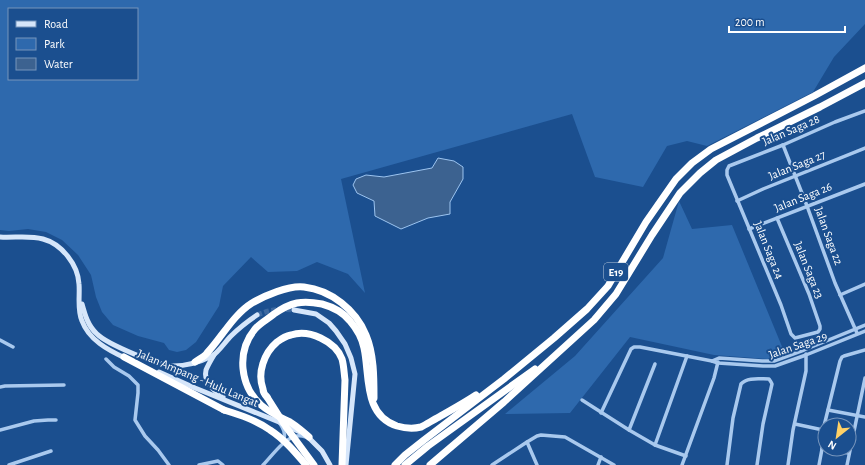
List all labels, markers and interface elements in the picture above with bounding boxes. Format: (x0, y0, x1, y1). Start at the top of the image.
legend (8, 8, 138, 80)
scale bar (729, 8, 845, 34)
text: 200 m (735, 16, 765, 28)
text: Road (44, 18, 68, 30)
text: Park (44, 38, 65, 50)
text: Water (44, 58, 73, 70)
street label: Jalan Saga 28 (761, 112, 822, 147)
street label: Jalan Saga 27 (767, 148, 827, 182)
street label: Jalan Saga 26 (773, 180, 834, 214)
street label: Jalan Saga 22 (813, 205, 845, 267)
street label: Jalan Saga 24 (752, 219, 786, 281)
street label: Jalan Saga 23 (792, 240, 826, 300)
road number: E19 (604, 263, 628, 281)
street label: Jalan Saga 29 (767, 329, 829, 361)
street label: Jalan Ampang - Hulu Langat (136, 347, 260, 409)
north arrow (817, 417, 857, 457)
text: N (826, 439, 838, 452)

